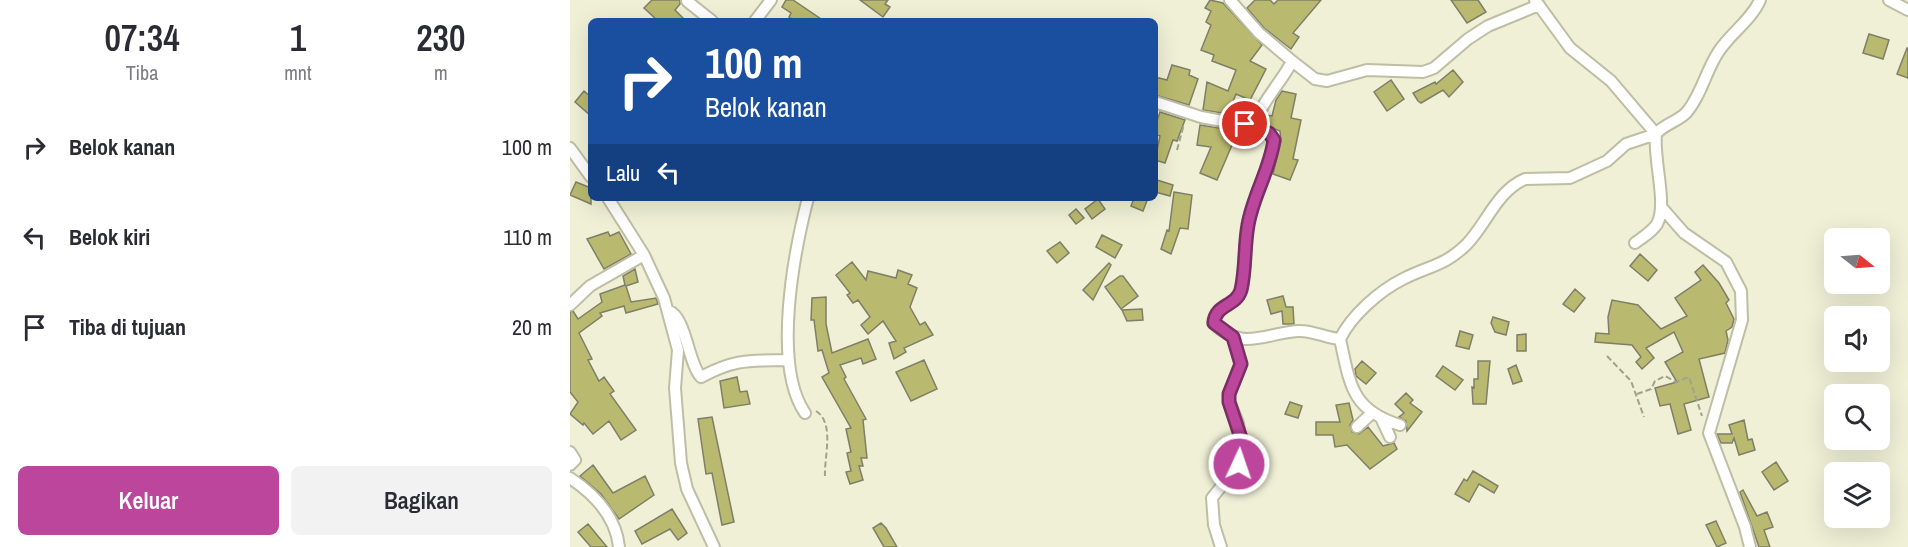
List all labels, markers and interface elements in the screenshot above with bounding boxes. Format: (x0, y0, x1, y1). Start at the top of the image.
text: 07:34 (105, 14, 180, 62)
text: 1 (290, 14, 306, 62)
text: 230 (416, 14, 465, 62)
text: 100 m (705, 35, 803, 91)
icon: right (606, 42, 684, 120)
text: Tiba (126, 59, 158, 86)
text: mnt (284, 59, 312, 86)
text: m (434, 59, 448, 86)
text: Belok kanan (705, 89, 827, 125)
pin (1219, 98, 1270, 149)
icon: arrive (1228, 107, 1261, 140)
icon: right (18, 131, 51, 164)
text: Belok kanan (69, 132, 175, 162)
text: 100 m (502, 132, 552, 162)
icon: left (652, 156, 685, 189)
text: Lalu (606, 158, 640, 188)
icon: left (18, 221, 51, 254)
text: Belok kiri (69, 222, 150, 252)
text: 110 m (503, 222, 552, 252)
north arrow (1824, 228, 1890, 294)
map controls (1824, 228, 1890, 528)
button: sound (1824, 306, 1890, 372)
icon: arrive (18, 311, 51, 344)
text: Tiba di tujuan (69, 312, 186, 342)
text: 20 m (512, 312, 552, 342)
button: search (1824, 384, 1890, 450)
position arrow (1207, 432, 1271, 496)
button: layers (1824, 462, 1890, 528)
button: Keluar (18, 466, 279, 535)
button: Bagikan (291, 466, 552, 535)

